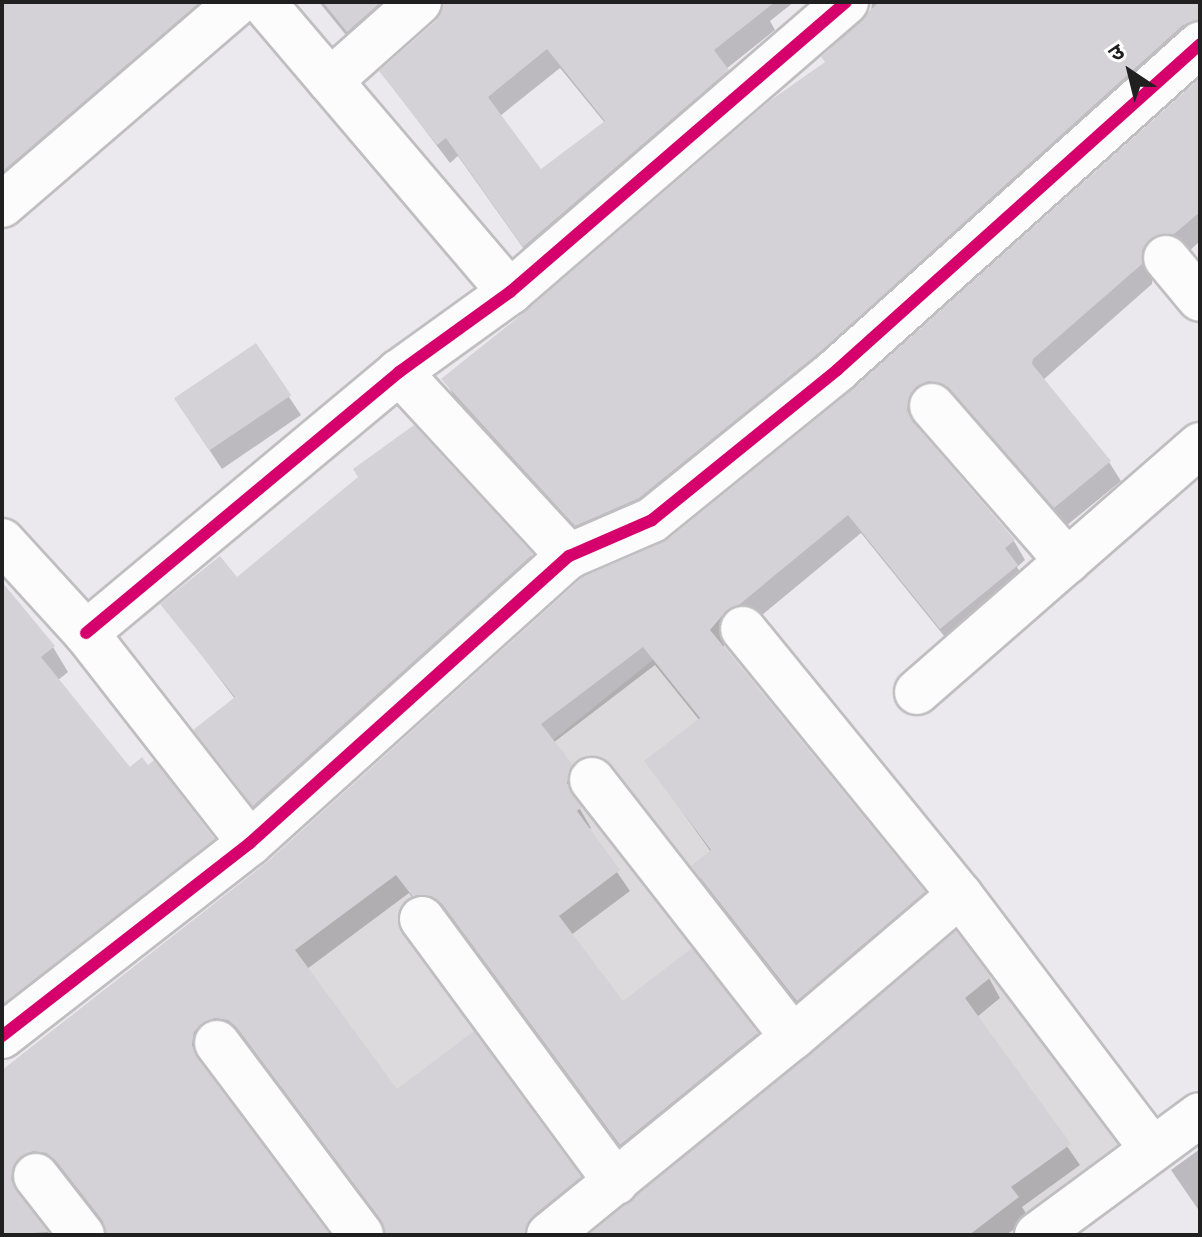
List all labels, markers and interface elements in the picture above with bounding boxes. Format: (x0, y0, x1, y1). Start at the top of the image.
north arrow (1090, 32, 1170, 112)
text: उ (1102, 36, 1130, 68)

